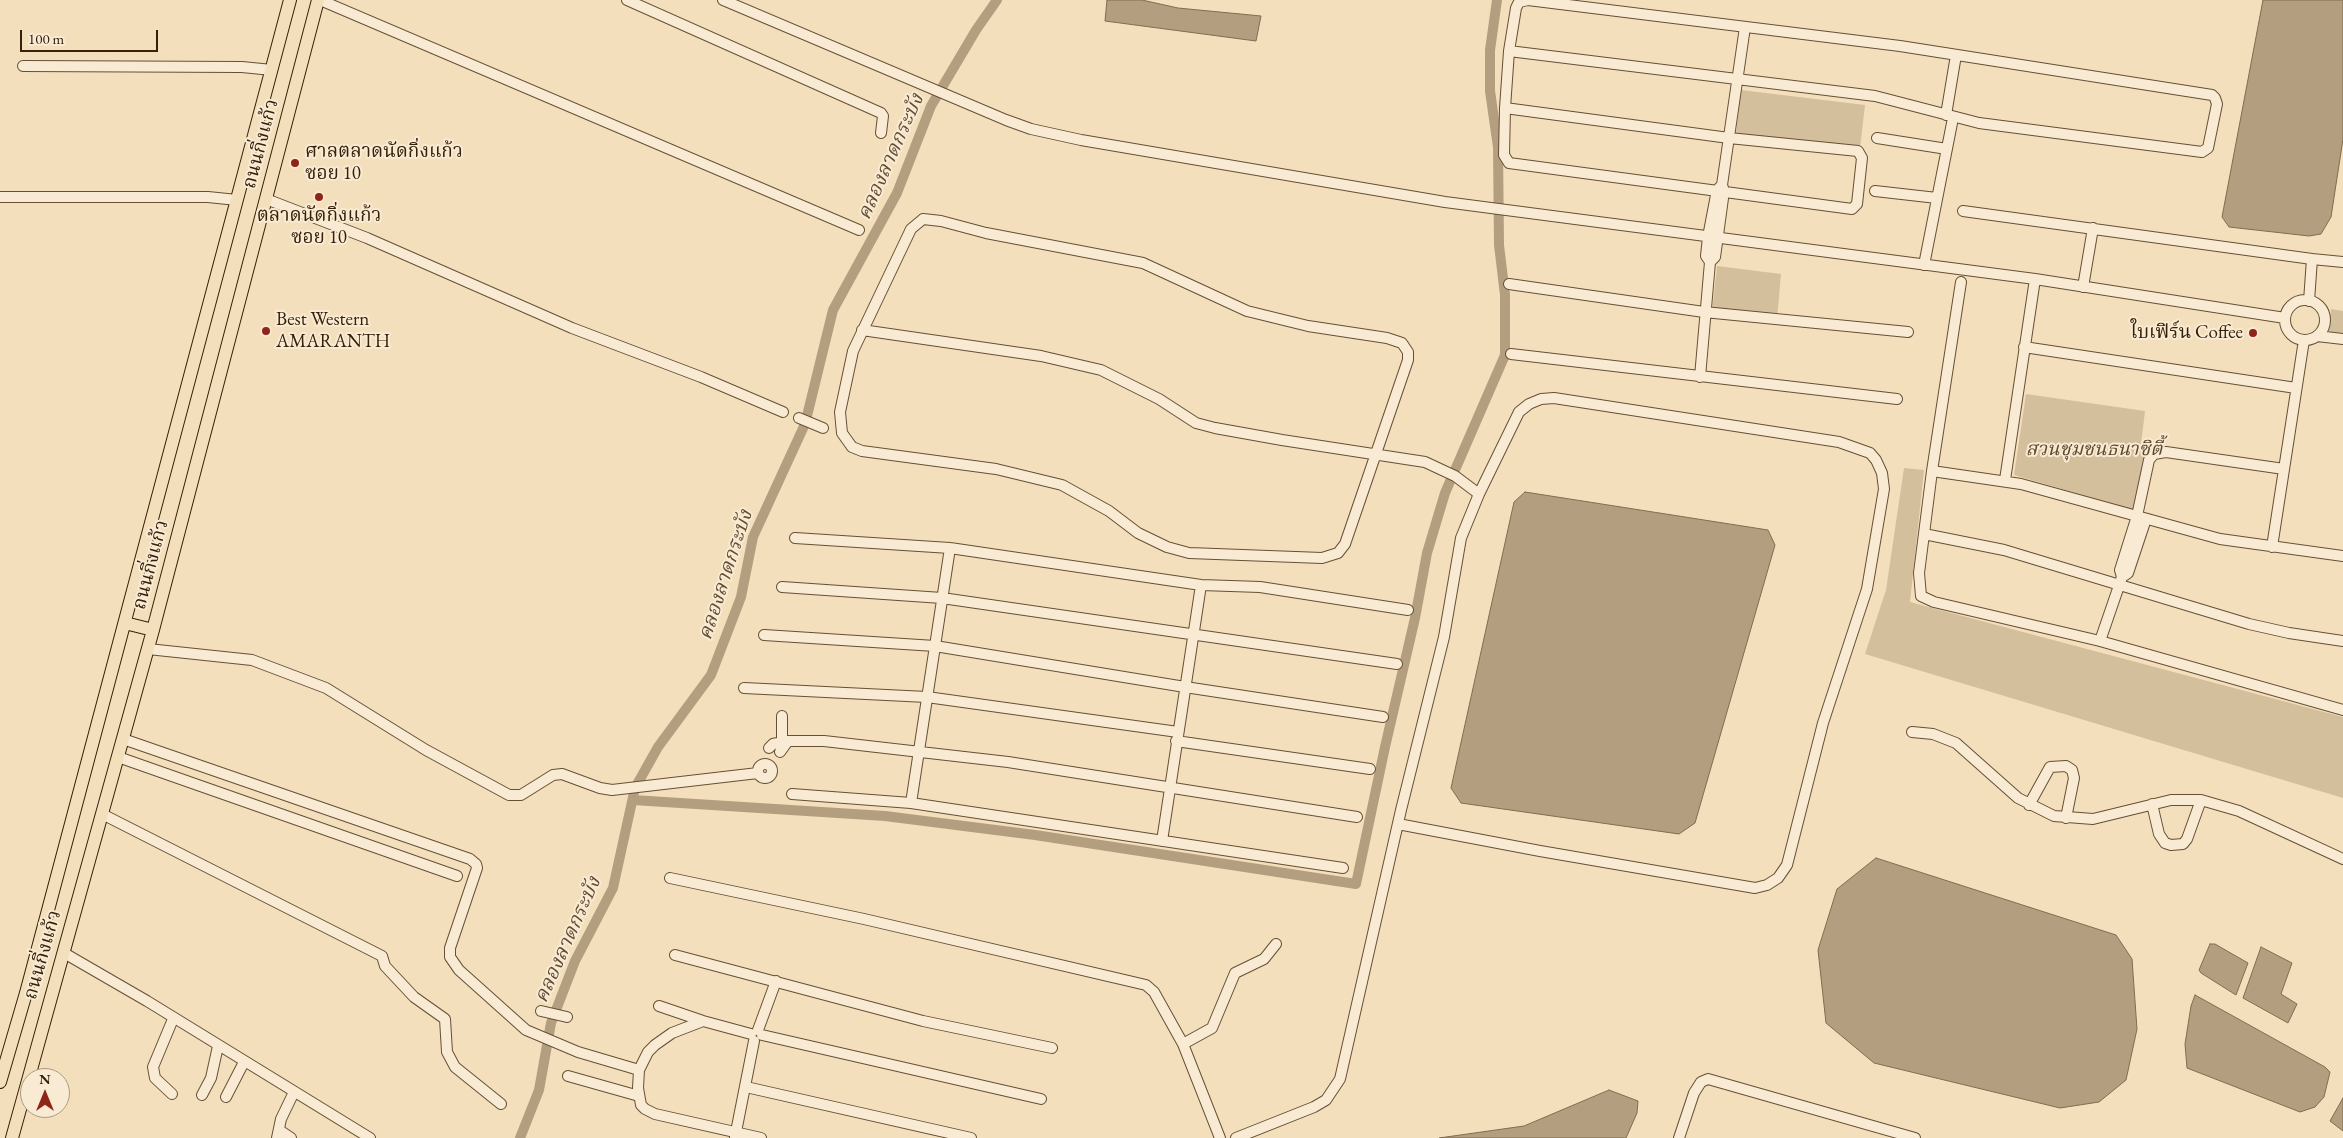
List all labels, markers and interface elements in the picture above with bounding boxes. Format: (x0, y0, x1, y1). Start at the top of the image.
scale bar (22, 20, 160, 52)
text: 100 m (28, 29, 64, 48)
water label: คลองลาดกระบัง (853, 90, 929, 224)
street label: ถนนกิ่งแก้ว (238, 97, 284, 191)
place label: ศาลตลาดนัดกิ่งแก้ว ซอย 10 (305, 141, 463, 185)
marker: ศาลตลาดนัดกิ่งแก้ว ซอย 10 (289, 157, 301, 169)
marker: ตลาดนัดกิ่งแก้ว ซอย 10 (313, 191, 325, 203)
place label: ตลาดนัดกิ่งแก้ว ซอย 10 (257, 205, 381, 249)
place label: Best Western AMARANTH (276, 309, 390, 353)
place label: ใบเฟิร์น Coffee (2130, 322, 2243, 344)
marker: Best Western AMARANTH (260, 325, 272, 337)
marker: ใบเฟิร์น Coffee (2247, 327, 2259, 339)
park label: สวนชุมชนธนาซิตี้ (2026, 439, 2162, 461)
water label: คลองลาดกระบัง (694, 507, 758, 643)
street label: ถนนกิ่งแก้ว (128, 518, 174, 612)
water label: คลองลาดกระบัง (530, 873, 606, 1007)
street label: ถนนกิ่งแก้ว (19, 908, 67, 1002)
north arrow (20, 1068, 70, 1118)
text: N (39, 1070, 51, 1088)

